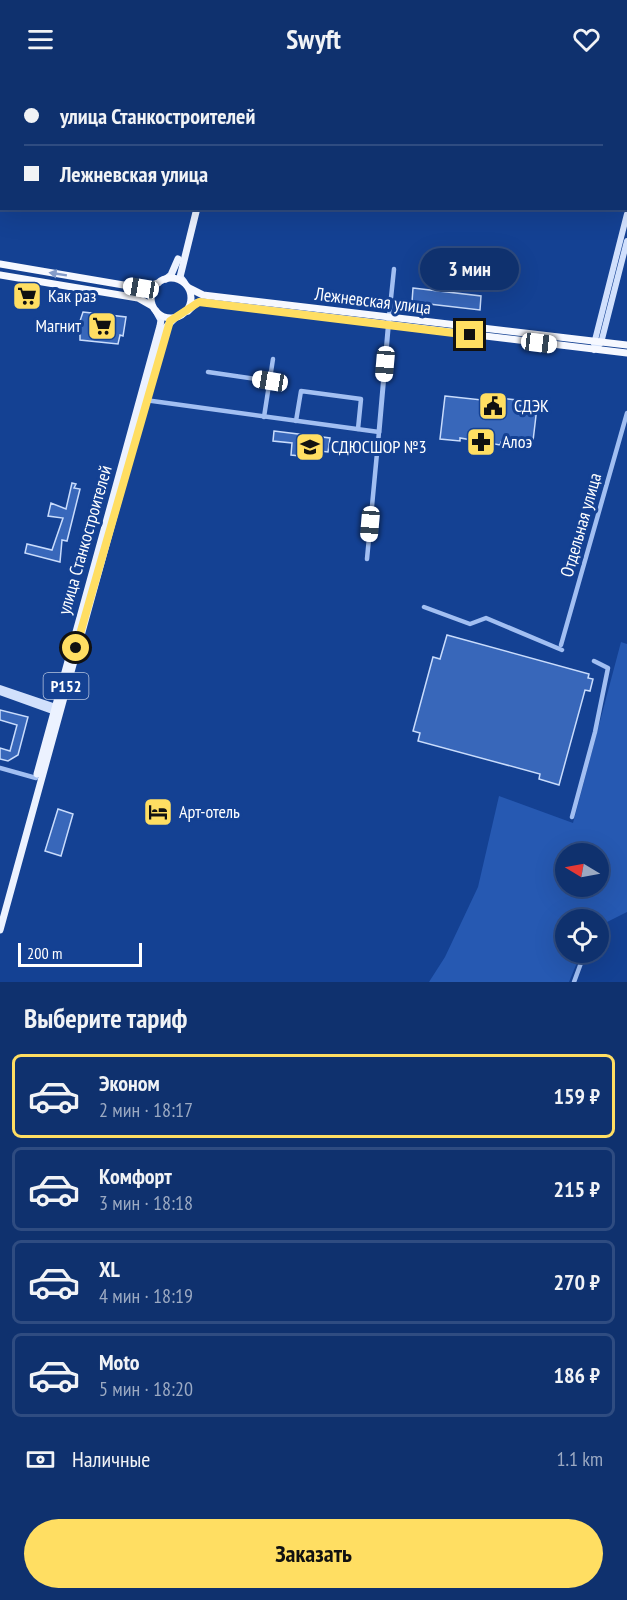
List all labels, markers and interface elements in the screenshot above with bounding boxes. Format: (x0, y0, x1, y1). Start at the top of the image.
text: Swyft (286, 22, 341, 56)
icon: menu (24, 23, 57, 56)
icon: heart (570, 23, 603, 56)
text: улица Станкостроителей (60, 102, 255, 130)
text: Лежневская улица (60, 160, 208, 188)
callout: 3 мин (420, 248, 520, 290)
text: 3 мин (448, 256, 491, 282)
one-way arrow (48, 269, 67, 278)
car (122, 276, 160, 300)
supermarket icon: Как раз (11, 280, 43, 312)
street label: Лежневская улица (313, 282, 432, 319)
place label: Как раз (48, 284, 96, 307)
supermarket icon: Магнит (86, 310, 118, 342)
place label: Магнит (36, 314, 81, 337)
route end (456, 321, 483, 348)
car (520, 332, 558, 354)
car (374, 345, 396, 383)
car (251, 369, 289, 393)
public building icon: СДЭК (477, 390, 509, 422)
place label: СДЭК (514, 394, 549, 417)
pharmacy icon: Алоэ (465, 426, 497, 458)
place label: Алоэ (502, 430, 532, 453)
school or university icon: СДЮСШОР №3 (294, 431, 326, 463)
place label: СДЮСШОР №3 (331, 435, 427, 458)
street label: улица Станкостроителей (52, 463, 117, 617)
street label: Отдельная улица (555, 470, 606, 580)
car (359, 505, 381, 543)
route start (62, 634, 89, 661)
road number: Р152 (44, 673, 88, 699)
hotel icon: Арт-отель (142, 796, 174, 828)
place label: Арт-отель (179, 800, 240, 823)
north arrow (555, 843, 609, 897)
map controls (555, 843, 609, 963)
button: locate (555, 909, 609, 963)
scale bar (18, 940, 142, 968)
text: 200 m (27, 943, 62, 963)
text: Выберите тариф (24, 1001, 187, 1035)
icon: car (27, 1069, 81, 1123)
text: Эконом (99, 1069, 160, 1097)
text: 159 ₽ (553, 1082, 600, 1110)
text: 2 мин · 18:17 (99, 1097, 193, 1123)
icon: car (27, 1162, 81, 1216)
text: Комфорт (99, 1162, 172, 1190)
text: 215 ₽ (553, 1175, 600, 1203)
text: 3 мин · 18:18 (99, 1190, 193, 1216)
icon: car (27, 1255, 81, 1309)
text: XL (99, 1255, 120, 1283)
text: 270 ₽ (553, 1268, 600, 1296)
text: 4 мин · 18:19 (99, 1283, 193, 1309)
icon: car (27, 1348, 81, 1402)
text: Moto (99, 1348, 140, 1376)
text: 186 ₽ (553, 1361, 600, 1389)
text: 5 мин · 18:20 (99, 1376, 193, 1402)
icon: cash (24, 1443, 57, 1476)
text: Наличные (72, 1445, 150, 1473)
text: 1.1 km (556, 1446, 603, 1472)
button: Заказать (24, 1519, 603, 1588)

